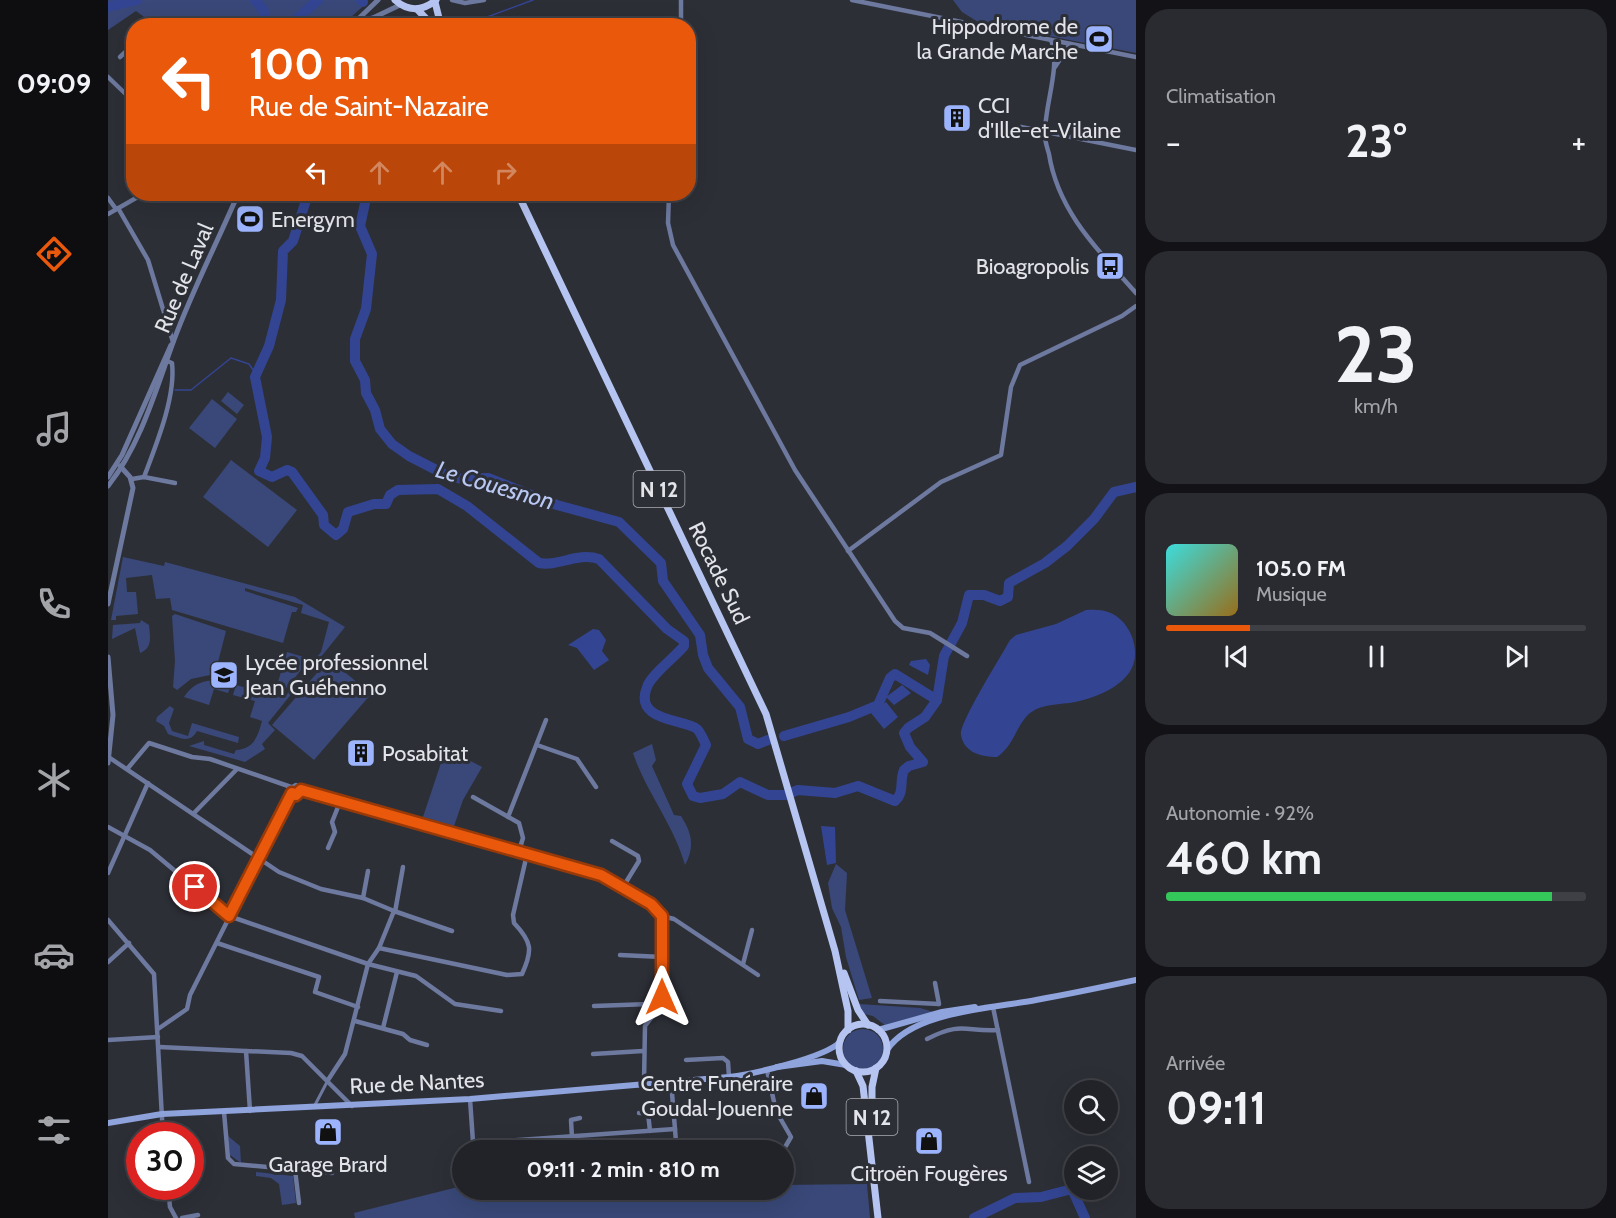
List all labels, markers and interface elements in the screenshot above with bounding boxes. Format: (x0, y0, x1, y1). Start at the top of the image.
place label: Hippodrome de la Grande Marche (916, 13, 1078, 65)
sports icon: Hippodrome de la Grande Marche (1083, 23, 1115, 55)
text: 100 m (249, 38, 370, 90)
icon: left (150, 42, 228, 120)
text: 09:09 (17, 67, 91, 100)
text: Climatisation (1166, 84, 1276, 108)
text: Rue de Saint-Nazaire (249, 90, 489, 123)
place label: CCI d'Ille-et-Vilaine (978, 92, 1121, 144)
building icon: CCI d'Ille-et-Vilaine (941, 102, 973, 134)
text: 23° (1345, 114, 1407, 168)
text: − (1166, 122, 1181, 162)
text: + (1571, 122, 1586, 162)
icon: left (300, 156, 333, 189)
icon: ahead (363, 156, 396, 189)
icon: ahead (426, 156, 459, 189)
icon: right (489, 156, 522, 189)
sports icon: Energym (234, 203, 266, 235)
place label: Energym (271, 206, 355, 233)
street label: Rue de Laval (149, 218, 220, 337)
icon: directions (33, 233, 75, 275)
bus stop icon: Bioagropolis (1094, 250, 1126, 282)
place label: Bioagropolis (976, 253, 1089, 280)
text: 23 (1334, 307, 1418, 402)
text: km/h (1354, 394, 1398, 418)
icon: music (33, 408, 75, 450)
water label: Le Couesnon (433, 454, 557, 516)
road number: N 12 (634, 471, 684, 507)
street label: Rocade Sud (683, 517, 755, 629)
text: 105.0 FM (1256, 555, 1346, 582)
text: Musique (1256, 582, 1327, 606)
icon: phone (33, 583, 75, 625)
icon: previous (1220, 640, 1253, 673)
icon: pause (1360, 640, 1393, 673)
icon: next (1500, 640, 1533, 673)
place label: Lycée professionnel Jean Guéhenno (244, 649, 429, 701)
school or university icon: Lycée professionnel Jean Guéhenno (208, 659, 240, 691)
building icon: Posabitat (345, 737, 377, 769)
place label: Posabitat (382, 740, 469, 767)
icon: climate (33, 759, 75, 801)
text: Autonomie · 92% (1166, 801, 1314, 825)
text: 460 km (1166, 831, 1322, 885)
pin (169, 861, 220, 912)
icon: arrive (178, 870, 211, 903)
icon: car (33, 934, 75, 976)
position arrow (630, 965, 694, 1029)
text: Arrivée (1166, 1051, 1225, 1075)
street label: Rue de Nantes (349, 1066, 485, 1100)
place label: Centre Funéraire Goudal-Jouenne (640, 1070, 793, 1122)
shop icon: Centre Funéraire Goudal-Jouenne (798, 1080, 830, 1112)
map controls (1064, 1080, 1118, 1200)
button: search (1064, 1080, 1118, 1134)
text: 09:11 (1166, 1081, 1266, 1135)
road number: N 12 (846, 1099, 897, 1135)
icon: filters (33, 1109, 75, 1151)
shop icon: Garage Brard (312, 1116, 344, 1148)
speed limit sign: 30 (126, 1122, 204, 1200)
shop icon: Citroën Fougères (913, 1125, 945, 1157)
button: layers (1064, 1146, 1118, 1200)
place label: Garage Brard (268, 1151, 388, 1178)
text: 09:11 · 2 min · 810 m (526, 1156, 720, 1183)
place label: Citroën Fougères (850, 1160, 1008, 1187)

